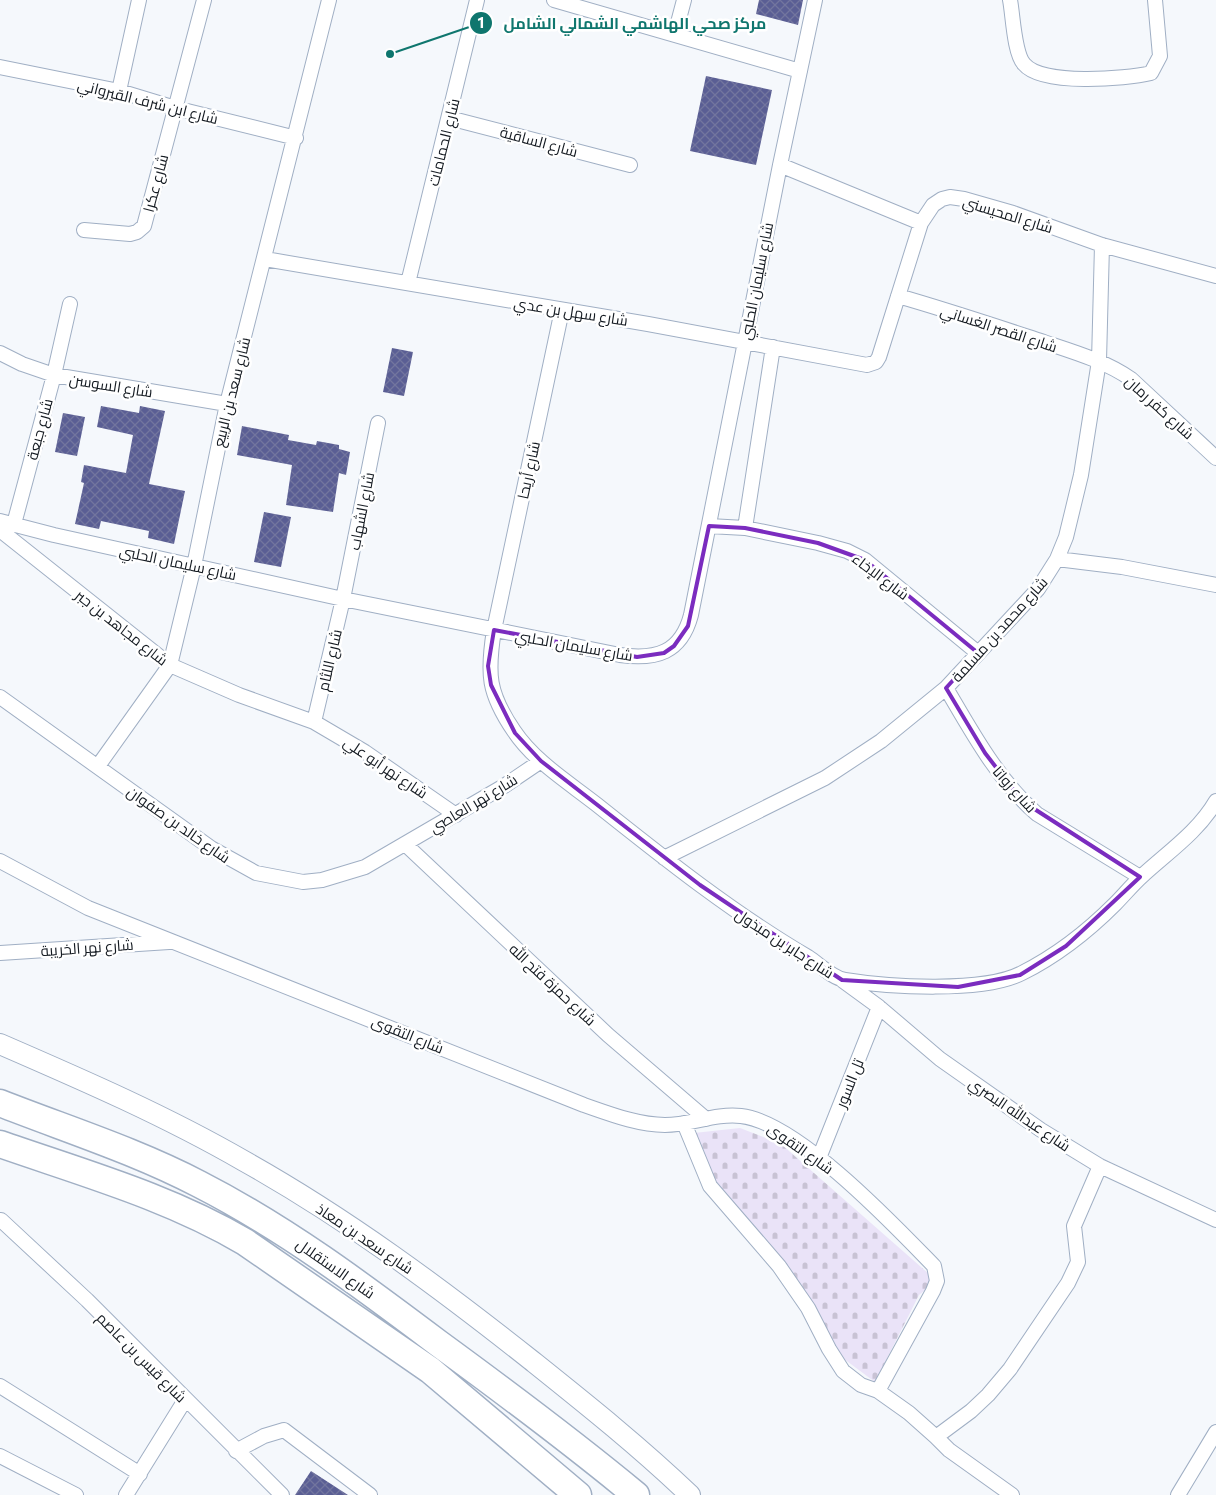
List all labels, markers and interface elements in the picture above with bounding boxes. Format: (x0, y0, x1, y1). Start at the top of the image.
callout: مركز صحي الهاشمي الشمالي الشامل (468, 8, 776, 39)
text: 1 (478, 13, 484, 31)
text: مركز صحي الهاشمي الشمالي الشامل (504, 13, 766, 36)
street label: شارع ابن شرف القيرواني (75, 75, 220, 131)
street label: شارع الحمامات (423, 96, 465, 188)
street label: شارع الساقية (497, 122, 580, 163)
street label: شارع عكرا (139, 152, 174, 215)
street label: شارع المحيسني (960, 192, 1055, 240)
street label: شارع سليمان الحلبي (736, 221, 780, 342)
street label: شارع سهل بن عدي (512, 293, 629, 333)
street label: شارع القصر الغساني (937, 301, 1060, 359)
street label: شارع سعد بن الربيع (209, 335, 256, 450)
street label: شارع السوسن (67, 370, 154, 403)
street label: شارع كفر رمان (1120, 371, 1198, 445)
street label: شارع جبعة (22, 396, 59, 462)
street label: شارع أريحا (513, 439, 546, 501)
street label: شارع الشهاب (345, 470, 380, 552)
street label: شارع سليمان الحلبي (117, 541, 238, 587)
street label: شارع الإخاء (847, 549, 913, 606)
street label: شارع محمد بن مسلمة (947, 573, 1053, 687)
street label: شارع مجاهد بن جبر (70, 585, 172, 671)
street label: شارع سليمان الحلبي (513, 626, 634, 668)
street label: شارع اللثام (313, 627, 348, 693)
street label: شارع نهر أبو علي (338, 732, 431, 805)
street label: شارع زواتا (987, 762, 1041, 818)
street label: شارع نهر العاصي (426, 770, 522, 840)
street label: شارع خالد بن صفوان (122, 782, 234, 869)
street label: شارع جابر بن مبذول (731, 905, 838, 984)
street label: شارع نهر الخريبة (40, 935, 134, 962)
street label: شارع حمزة فتح الله (504, 939, 600, 1031)
street label: شارع التقوى (368, 1011, 447, 1059)
street label: تل السور (831, 1056, 869, 1112)
street label: شارع عبدالله البصري (963, 1073, 1074, 1158)
street label: شارع التقوى (763, 1119, 837, 1180)
street label: شارع سعد بن معاذ (311, 1199, 417, 1280)
street label: شارع الاستقلال (291, 1234, 379, 1304)
street label: شارع قيس بن عاصم (91, 1308, 191, 1408)

